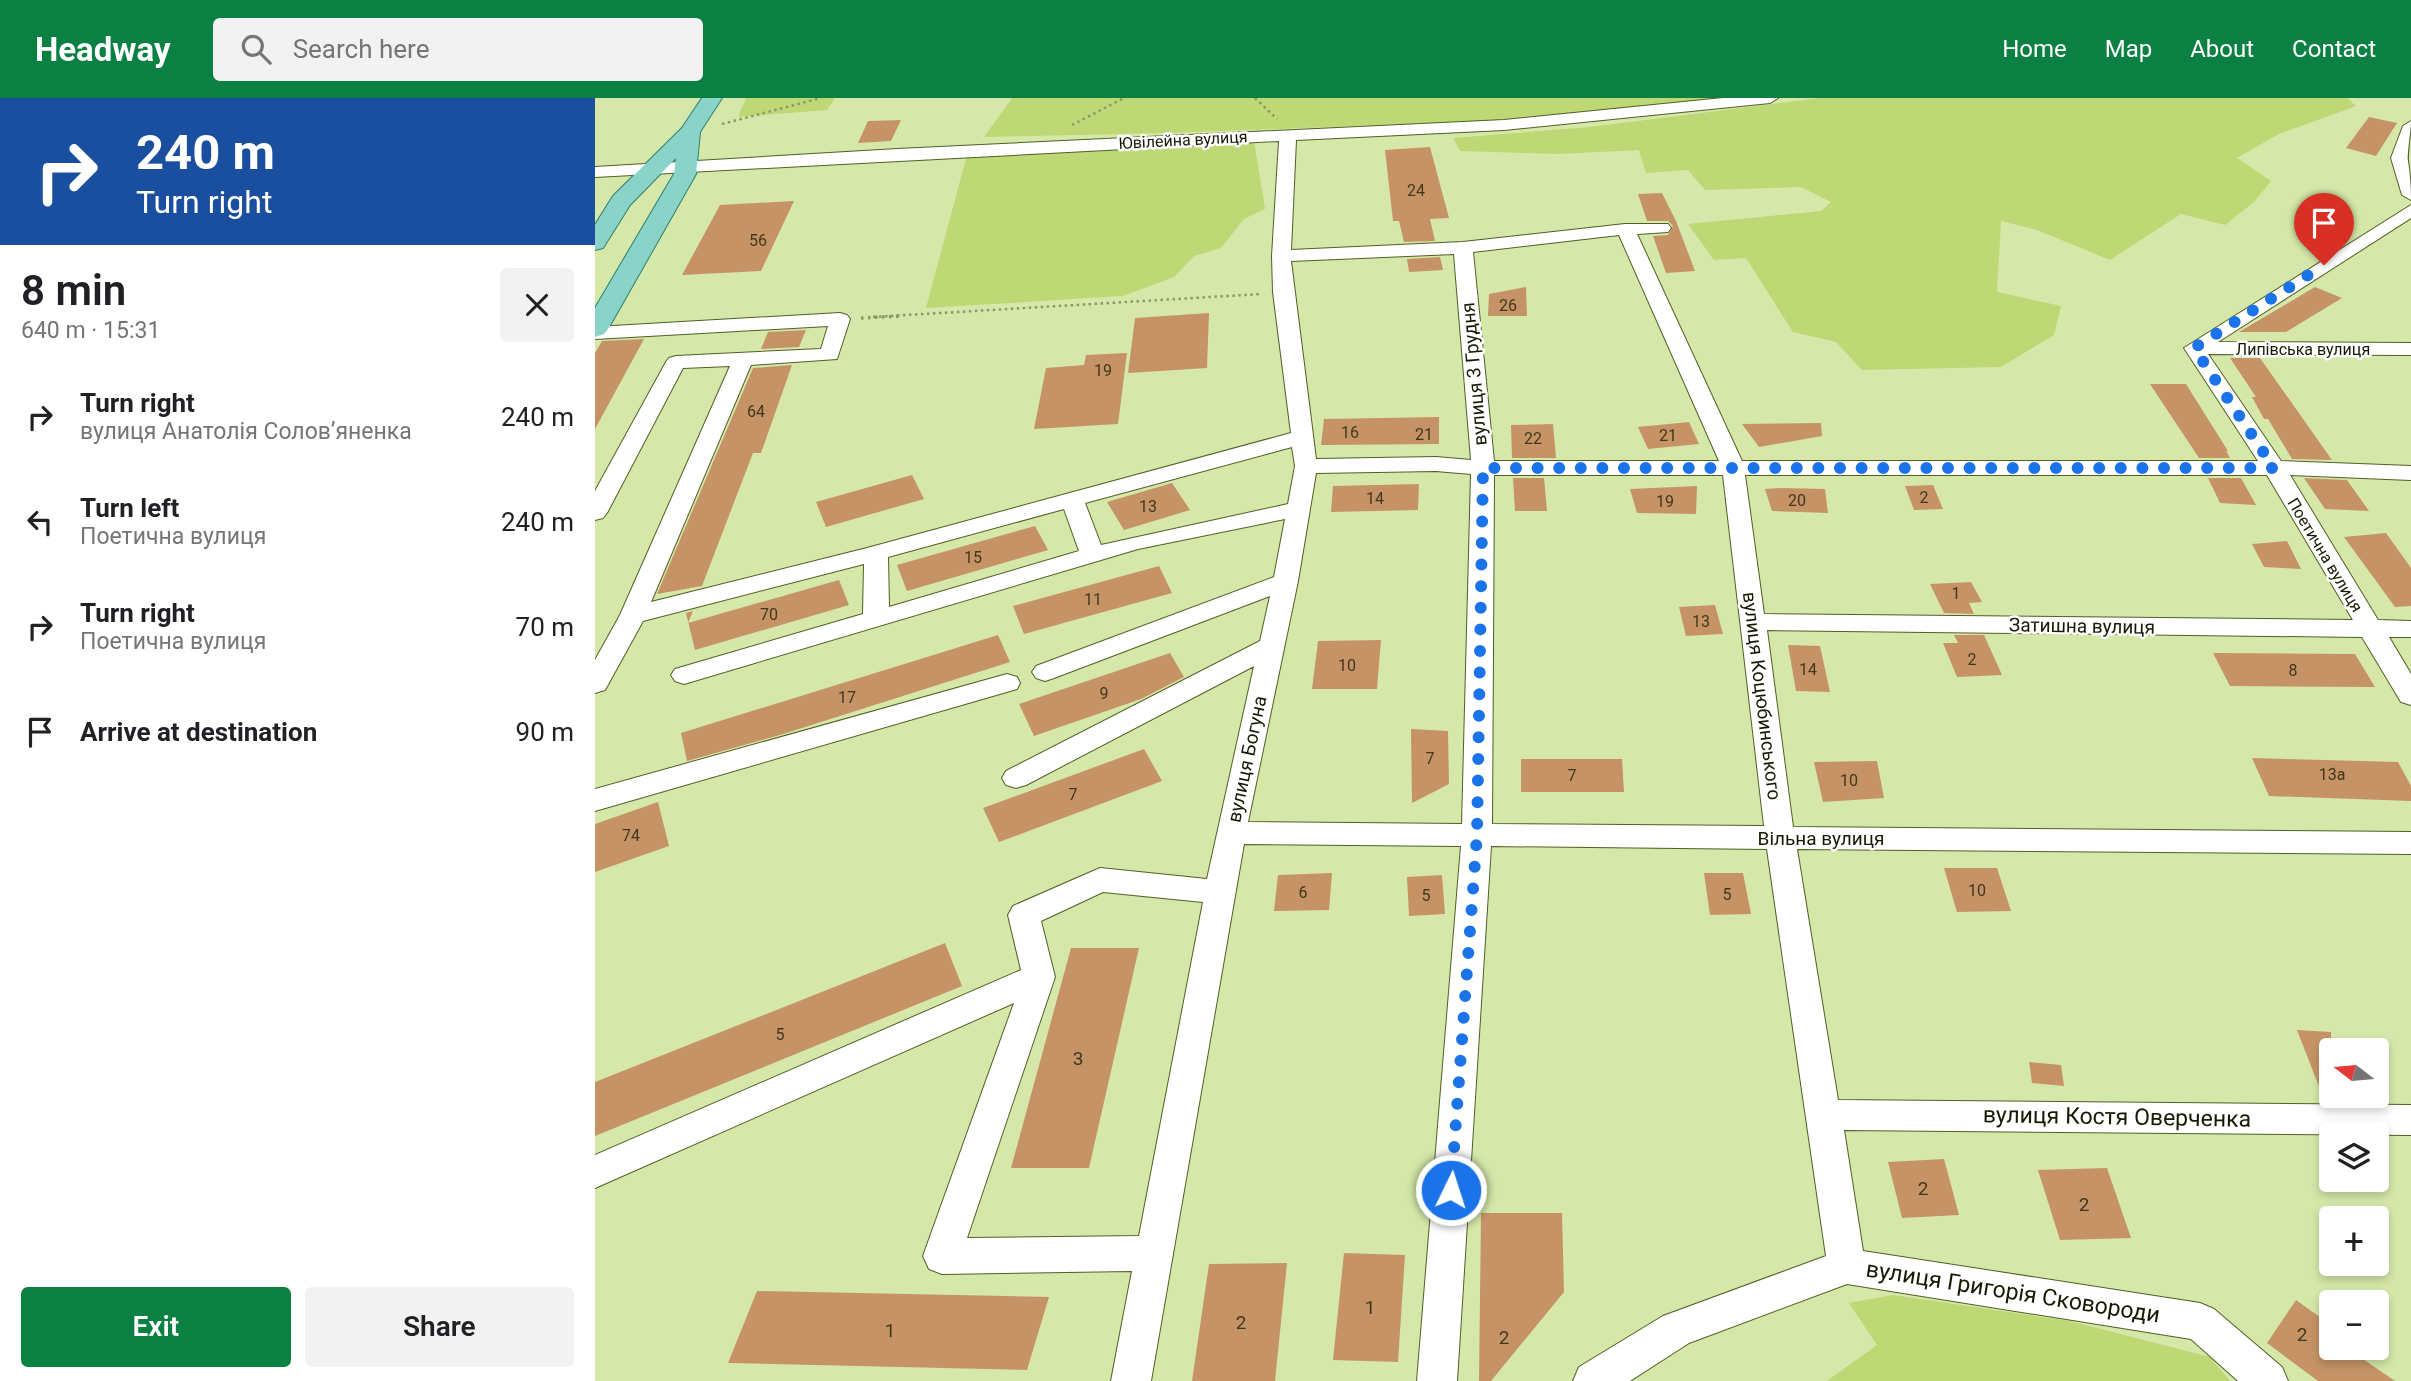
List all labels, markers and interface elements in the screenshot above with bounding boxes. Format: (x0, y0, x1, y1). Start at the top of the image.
search box (213, 18, 703, 81)
text: Headway (35, 30, 171, 69)
icon: search (237, 30, 275, 68)
text: Search here (293, 34, 429, 64)
text: Home (2002, 35, 2067, 63)
text: Map (2105, 35, 2152, 63)
text: About (2190, 35, 2254, 63)
text: Contact (2292, 35, 2376, 63)
text: 240 m (136, 124, 275, 181)
icon: right (21, 126, 112, 217)
street label: Ювілейна вулиця (1118, 127, 1248, 153)
house number: 24 (1407, 181, 1425, 200)
text: Turn right (136, 183, 272, 221)
pin (2294, 193, 2354, 265)
icon: arrive (2305, 204, 2343, 242)
house number: 56 (749, 231, 767, 250)
text: 8 min (21, 266, 126, 315)
button: close (500, 268, 574, 342)
house number: 26 (1499, 296, 1517, 315)
street label: вулиця 3 Грудня (1456, 301, 1492, 447)
text: 640 m · 15:31 (21, 317, 160, 344)
street label: Липівська вулиця (2236, 340, 2370, 359)
house number: 19 (1094, 361, 1112, 380)
text: Turn right (80, 388, 195, 418)
icon: right (21, 398, 59, 436)
text: 240 m (501, 402, 574, 432)
house number: 64 (747, 402, 765, 421)
text: вулиця Анатолія Соловʼяненка (80, 418, 412, 445)
house number: 16 (1341, 423, 1359, 442)
house number: 21 (1415, 425, 1433, 444)
house number: 21 (1659, 426, 1677, 445)
house number: 22 (1524, 429, 1542, 448)
house number: 2 (1920, 488, 1929, 507)
house number: 14 (1366, 489, 1384, 508)
house number: 20 (1788, 491, 1806, 510)
house number: 19 (1656, 492, 1674, 511)
text: Turn left (80, 493, 179, 523)
street label: Поетична вулиця (2283, 495, 2367, 615)
house number: 13 (1139, 497, 1157, 516)
icon: left (21, 503, 59, 541)
text: 240 m (501, 507, 574, 537)
text: Поетична вулиця (80, 523, 266, 550)
house number: 15 (964, 548, 982, 567)
house number: 1 (1952, 584, 1961, 603)
house number: 11 (1084, 590, 1102, 609)
street label: вулиця Коцюбинського (1738, 591, 1786, 801)
text: Turn right (80, 598, 195, 628)
house number: 70 (760, 605, 778, 624)
icon: right (21, 608, 59, 646)
text: 70 m (516, 612, 574, 642)
house number: 13 (1692, 612, 1710, 631)
street label: Затишна вулиця (2009, 613, 2155, 639)
text: Поетична вулиця (80, 628, 266, 655)
house number: 2 (1968, 650, 1977, 669)
house number: 10 (1338, 656, 1356, 675)
house number: 14 (1799, 660, 1817, 679)
house number: 8 (2289, 661, 2298, 680)
house number: 9 (1100, 684, 1109, 703)
house number: 17 (838, 688, 856, 707)
street label: вулиця Богуна (1222, 694, 1272, 824)
icon: arrive (21, 713, 59, 751)
text: Arrive at destination (80, 717, 317, 747)
text: 90 m (516, 717, 574, 747)
house number: 7 (1426, 749, 1435, 768)
house number: 13а (2319, 765, 2345, 784)
house number: 7 (1568, 766, 1577, 785)
house number: 10 (1840, 771, 1858, 790)
house number: 7 (1069, 785, 1078, 804)
house number: 74 (622, 826, 640, 845)
street label: Вільна вулиця (1758, 827, 1884, 850)
house number: 10 (1968, 881, 1986, 900)
house number: 6 (1299, 883, 1308, 902)
house number: 5 (1723, 885, 1732, 904)
house number: 5 (1422, 886, 1431, 905)
house number: 5 (776, 1025, 785, 1044)
north arrow (2319, 1038, 2389, 1108)
map controls (2319, 1038, 2389, 1360)
house number: 3 (1073, 1047, 1083, 1070)
street label: вулиця Костя Оверченка (1983, 1101, 2251, 1133)
button: layers (2319, 1122, 2389, 1192)
position arrow (1414, 1153, 1488, 1227)
house number: 2 (1918, 1177, 1928, 1200)
house number: 2 (2079, 1193, 2089, 1216)
button: + (2319, 1206, 2389, 1276)
street label: вулиця Григорія Сковороди (1864, 1255, 2162, 1329)
button: Exit (21, 1287, 291, 1367)
button: Share (305, 1287, 574, 1367)
button: − (2319, 1290, 2389, 1360)
house number: 1 (1365, 1296, 1375, 1319)
house number: 2 (1236, 1311, 1246, 1334)
house number: 1 (885, 1319, 895, 1342)
house number: 2 (2297, 1323, 2307, 1346)
house number: 2 (1499, 1326, 1509, 1349)

